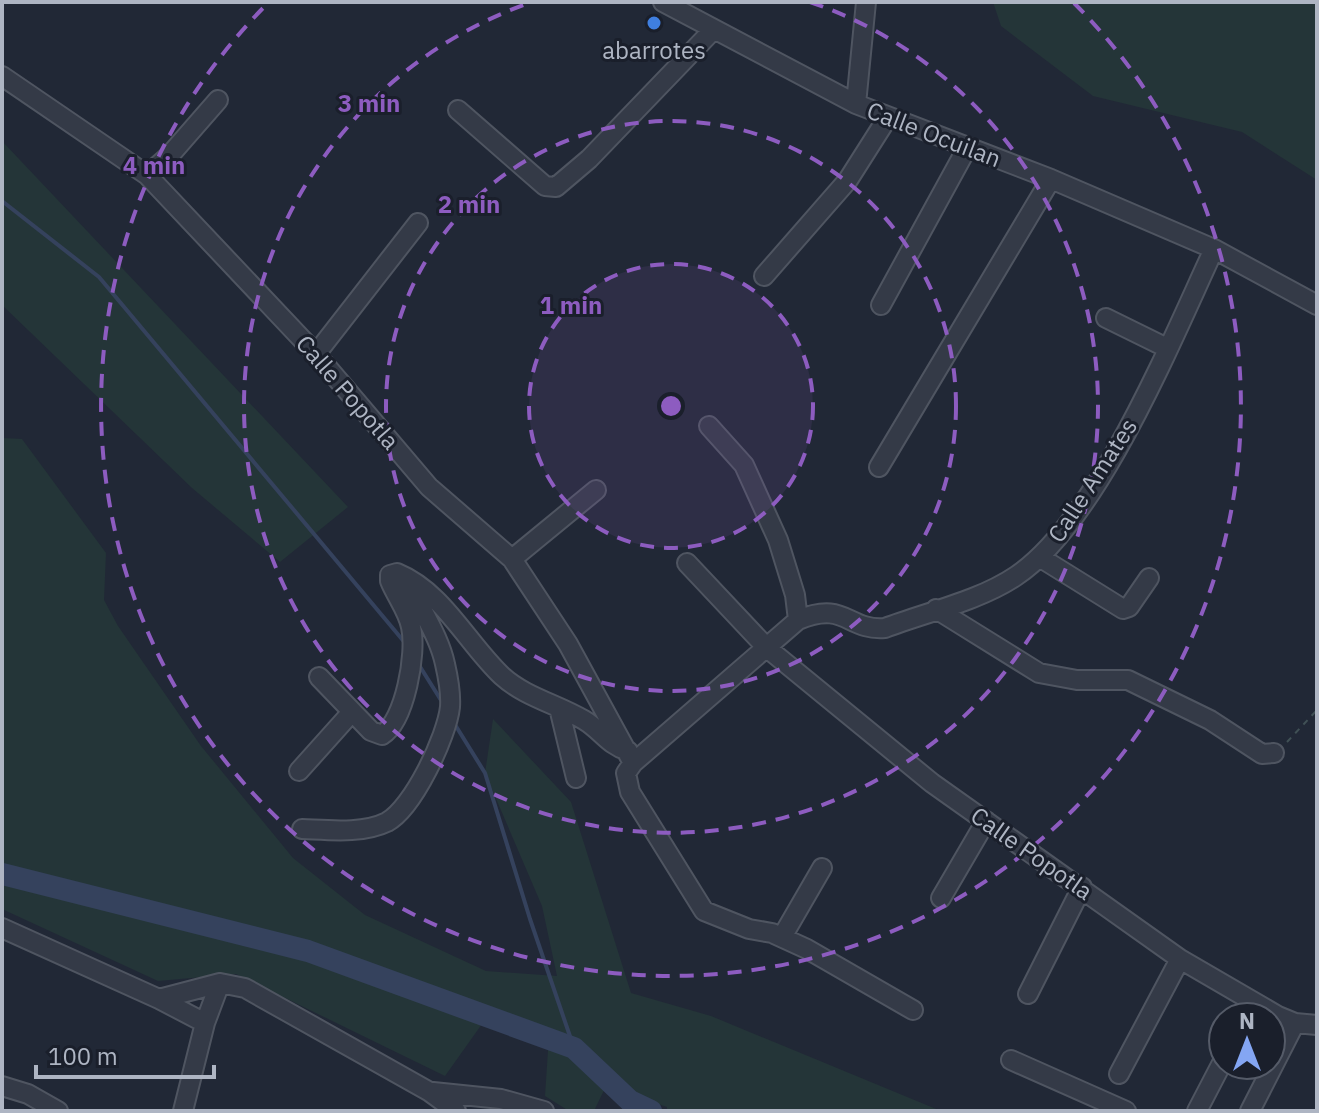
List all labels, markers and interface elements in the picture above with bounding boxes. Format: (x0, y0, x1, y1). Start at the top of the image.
marker: abarrotes (645, 14, 663, 32)
place label: abarrotes (602, 34, 706, 66)
text: 3 min (338, 87, 400, 119)
street label: Calle Ocuilan (862, 94, 1006, 174)
text: 4 min (123, 149, 185, 181)
text: 2 min (438, 188, 500, 220)
text: 1 min (540, 289, 602, 321)
street label: Calle Popotla (289, 328, 407, 456)
centre of rings (657, 392, 685, 420)
street label: Calle Amates (1040, 412, 1144, 548)
street label: Calle Popotla (965, 799, 1100, 907)
north arrow (1207, 1001, 1287, 1081)
text: N (1239, 1006, 1255, 1035)
scale bar (36, 1029, 214, 1079)
text: 100 m (48, 1040, 118, 1072)

